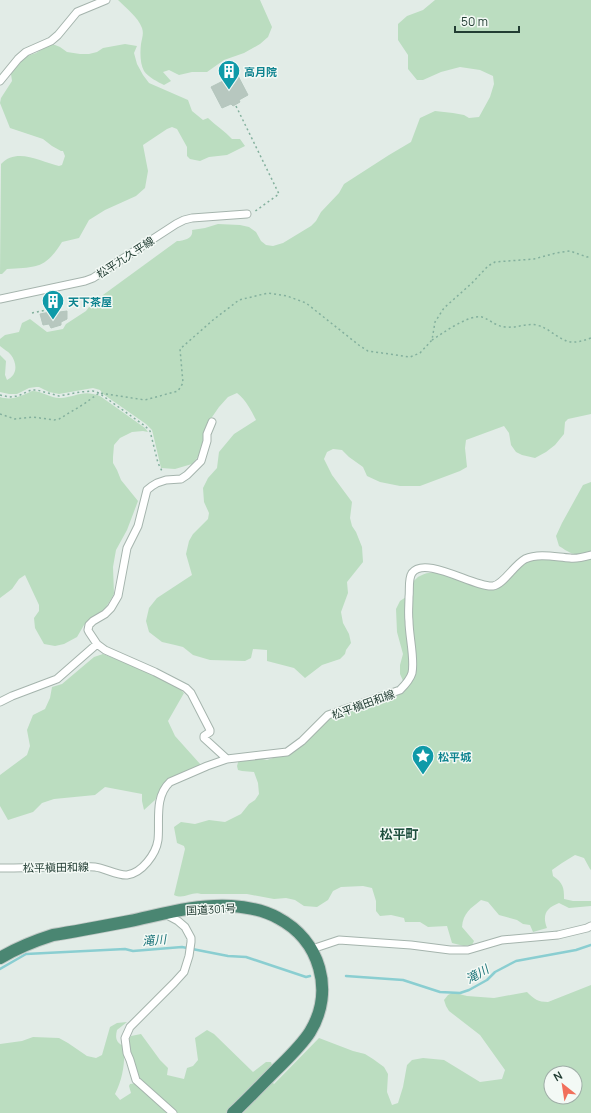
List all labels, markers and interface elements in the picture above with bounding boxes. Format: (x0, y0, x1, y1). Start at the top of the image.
scale bar (455, 8, 519, 34)
text: 50 m (461, 13, 488, 30)
building icon: 高月院 (216, 58, 242, 91)
place label: 高月院 (244, 64, 277, 79)
street label: 松平九久平線 (93, 233, 157, 281)
building icon: 天下茶屋 (40, 288, 66, 321)
place label: 天下茶屋 (68, 294, 112, 309)
street label: 松平槇田和線 (329, 686, 397, 722)
place icon: 松平城 (410, 743, 436, 776)
place label: 松平城 (438, 749, 472, 764)
district label: 松平町 (379, 825, 419, 843)
street label: 松平槇田和線 (23, 859, 89, 875)
street label: 国道301号 (186, 900, 236, 918)
water label: 滝川 (141, 930, 169, 950)
water label: 滝川 (462, 960, 493, 987)
north arrow (543, 1065, 583, 1105)
text: N (551, 1067, 565, 1084)

